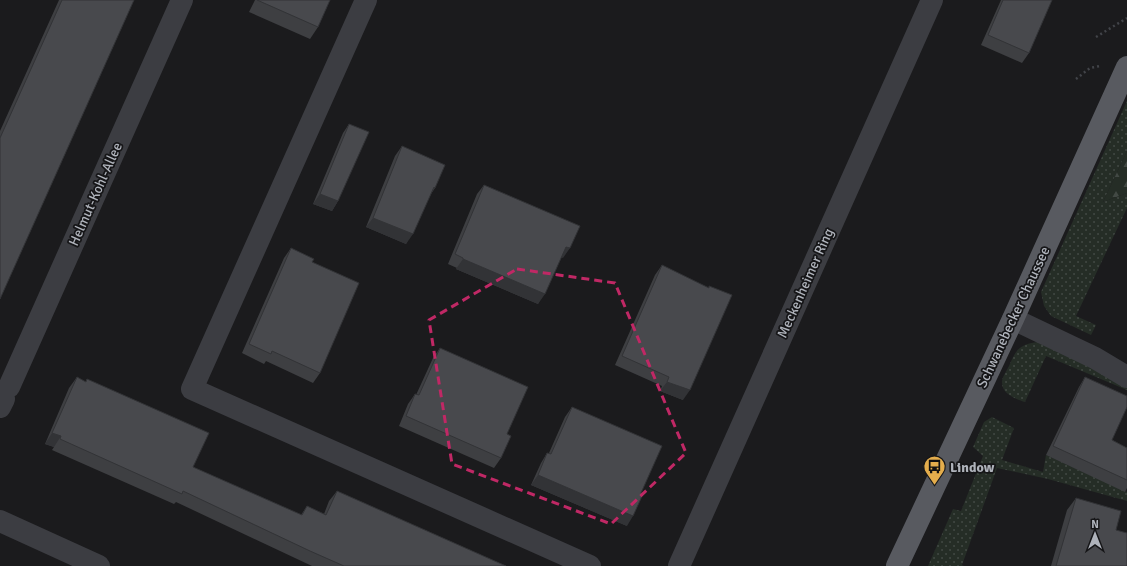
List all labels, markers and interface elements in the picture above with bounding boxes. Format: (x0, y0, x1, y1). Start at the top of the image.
street label: Helmut-Kohl-Allee (65, 140, 126, 249)
street label: Meckenheimer Ring (774, 226, 837, 341)
street label: Schwanebecker Chaussee (973, 244, 1054, 390)
bus stop icon: Lindow (921, 454, 947, 487)
place label: Lindow (950, 459, 995, 476)
north arrow (1075, 514, 1115, 554)
text: N (1091, 518, 1099, 531)

